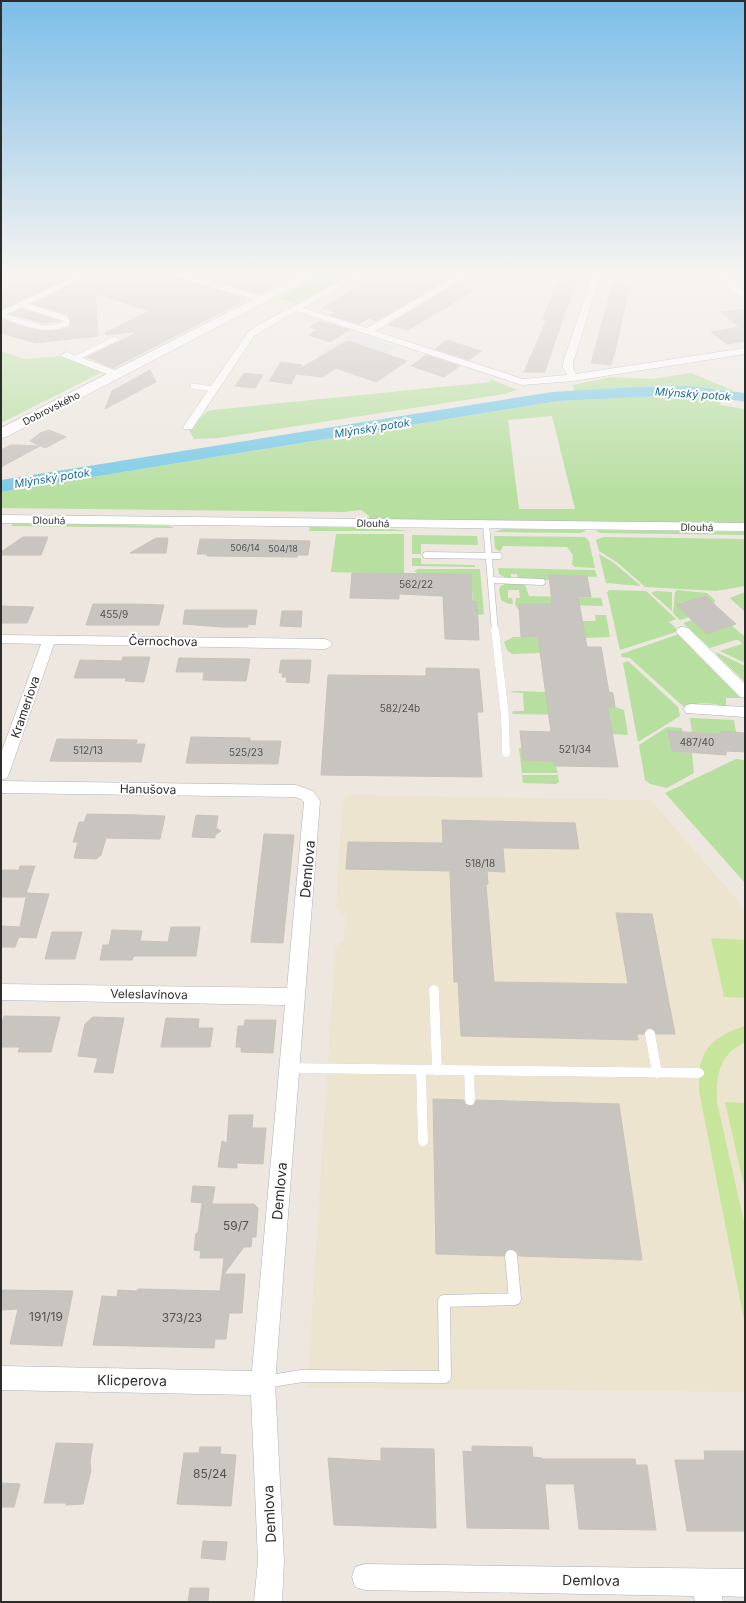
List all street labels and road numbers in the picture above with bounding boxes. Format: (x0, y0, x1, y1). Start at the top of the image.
street label: Dobrovského (20, 388, 82, 428)
street label: Dlouhá (32, 514, 66, 526)
street label: Dlouhá (356, 517, 390, 529)
street label: Dlouhá (680, 521, 714, 533)
street label: Černochova (128, 633, 198, 649)
street label: Krameriova (7, 674, 43, 740)
street label: Hanušova (120, 781, 176, 797)
street label: Demlova (296, 840, 318, 898)
street label: Veleslavínova (110, 986, 188, 1002)
street label: Demlova (268, 1162, 290, 1220)
street label: Klicperova (97, 1371, 167, 1389)
street label: Demlova (259, 1485, 279, 1543)
street label: Demlova (562, 1571, 620, 1589)

